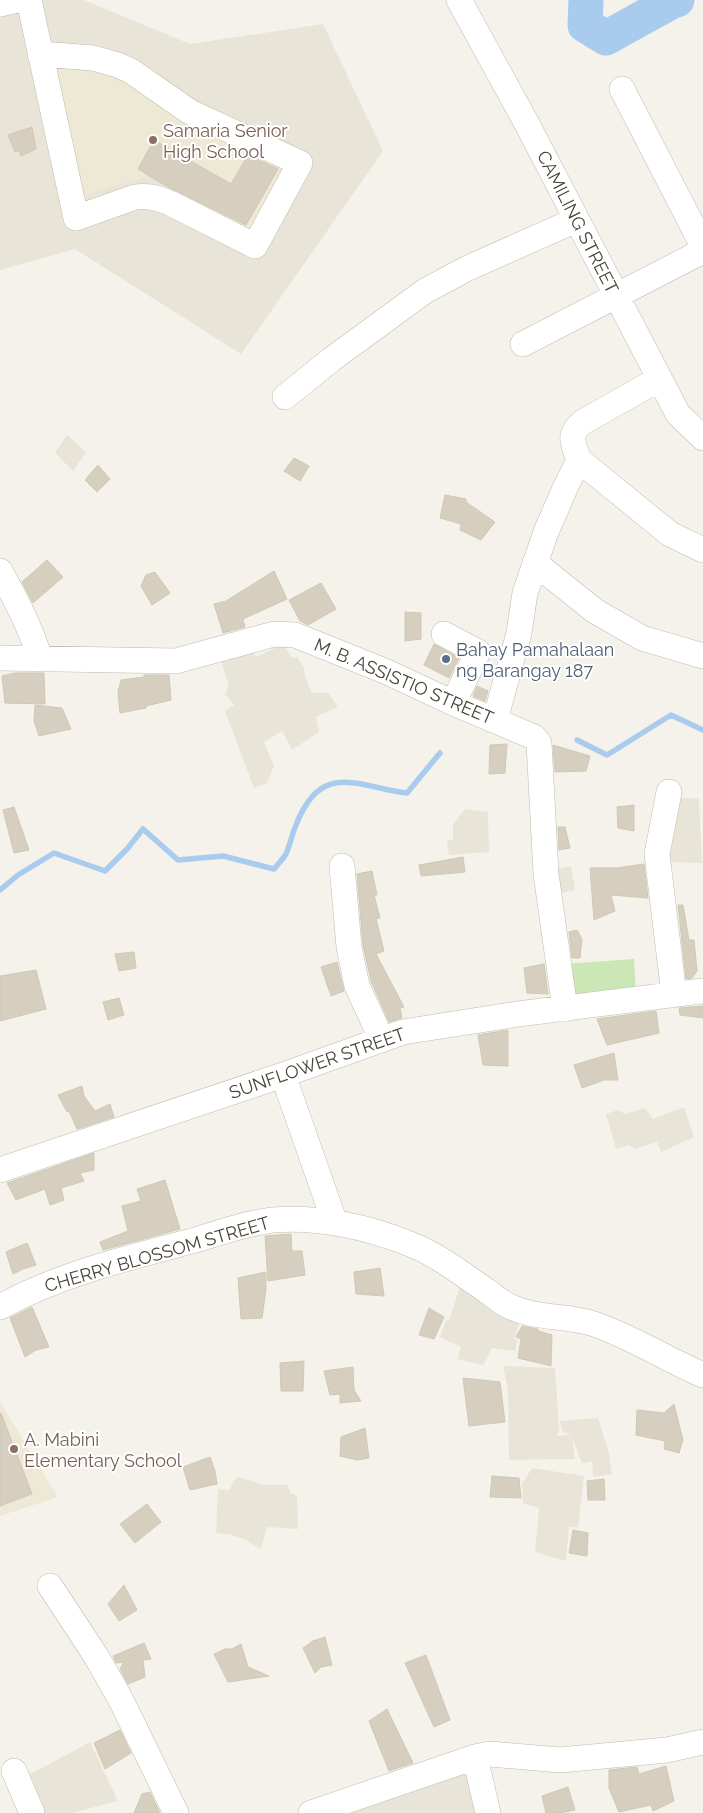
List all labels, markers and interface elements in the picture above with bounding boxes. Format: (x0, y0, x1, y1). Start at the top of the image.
place label: Samaria Senior High School (163, 120, 288, 162)
marker: Samaria Senior High School (147, 134, 159, 146)
street label: CAMILING STREET (533, 147, 623, 297)
street label: M. B. ASSISTIO STREET (311, 634, 497, 728)
place label: Bahay Pamahalaan ng Barangay 187 (456, 639, 614, 681)
marker: Bahay Pamahalaan ng Barangay 187 (440, 653, 452, 665)
street label: SUNFLOWER STREET (226, 1023, 408, 1103)
street label: CHERRY BLOSSOM STREET (42, 1212, 272, 1296)
place label: A. Mabini Elementary School (24, 1429, 182, 1471)
marker: A. Mabini Elementary School (8, 1443, 20, 1455)

